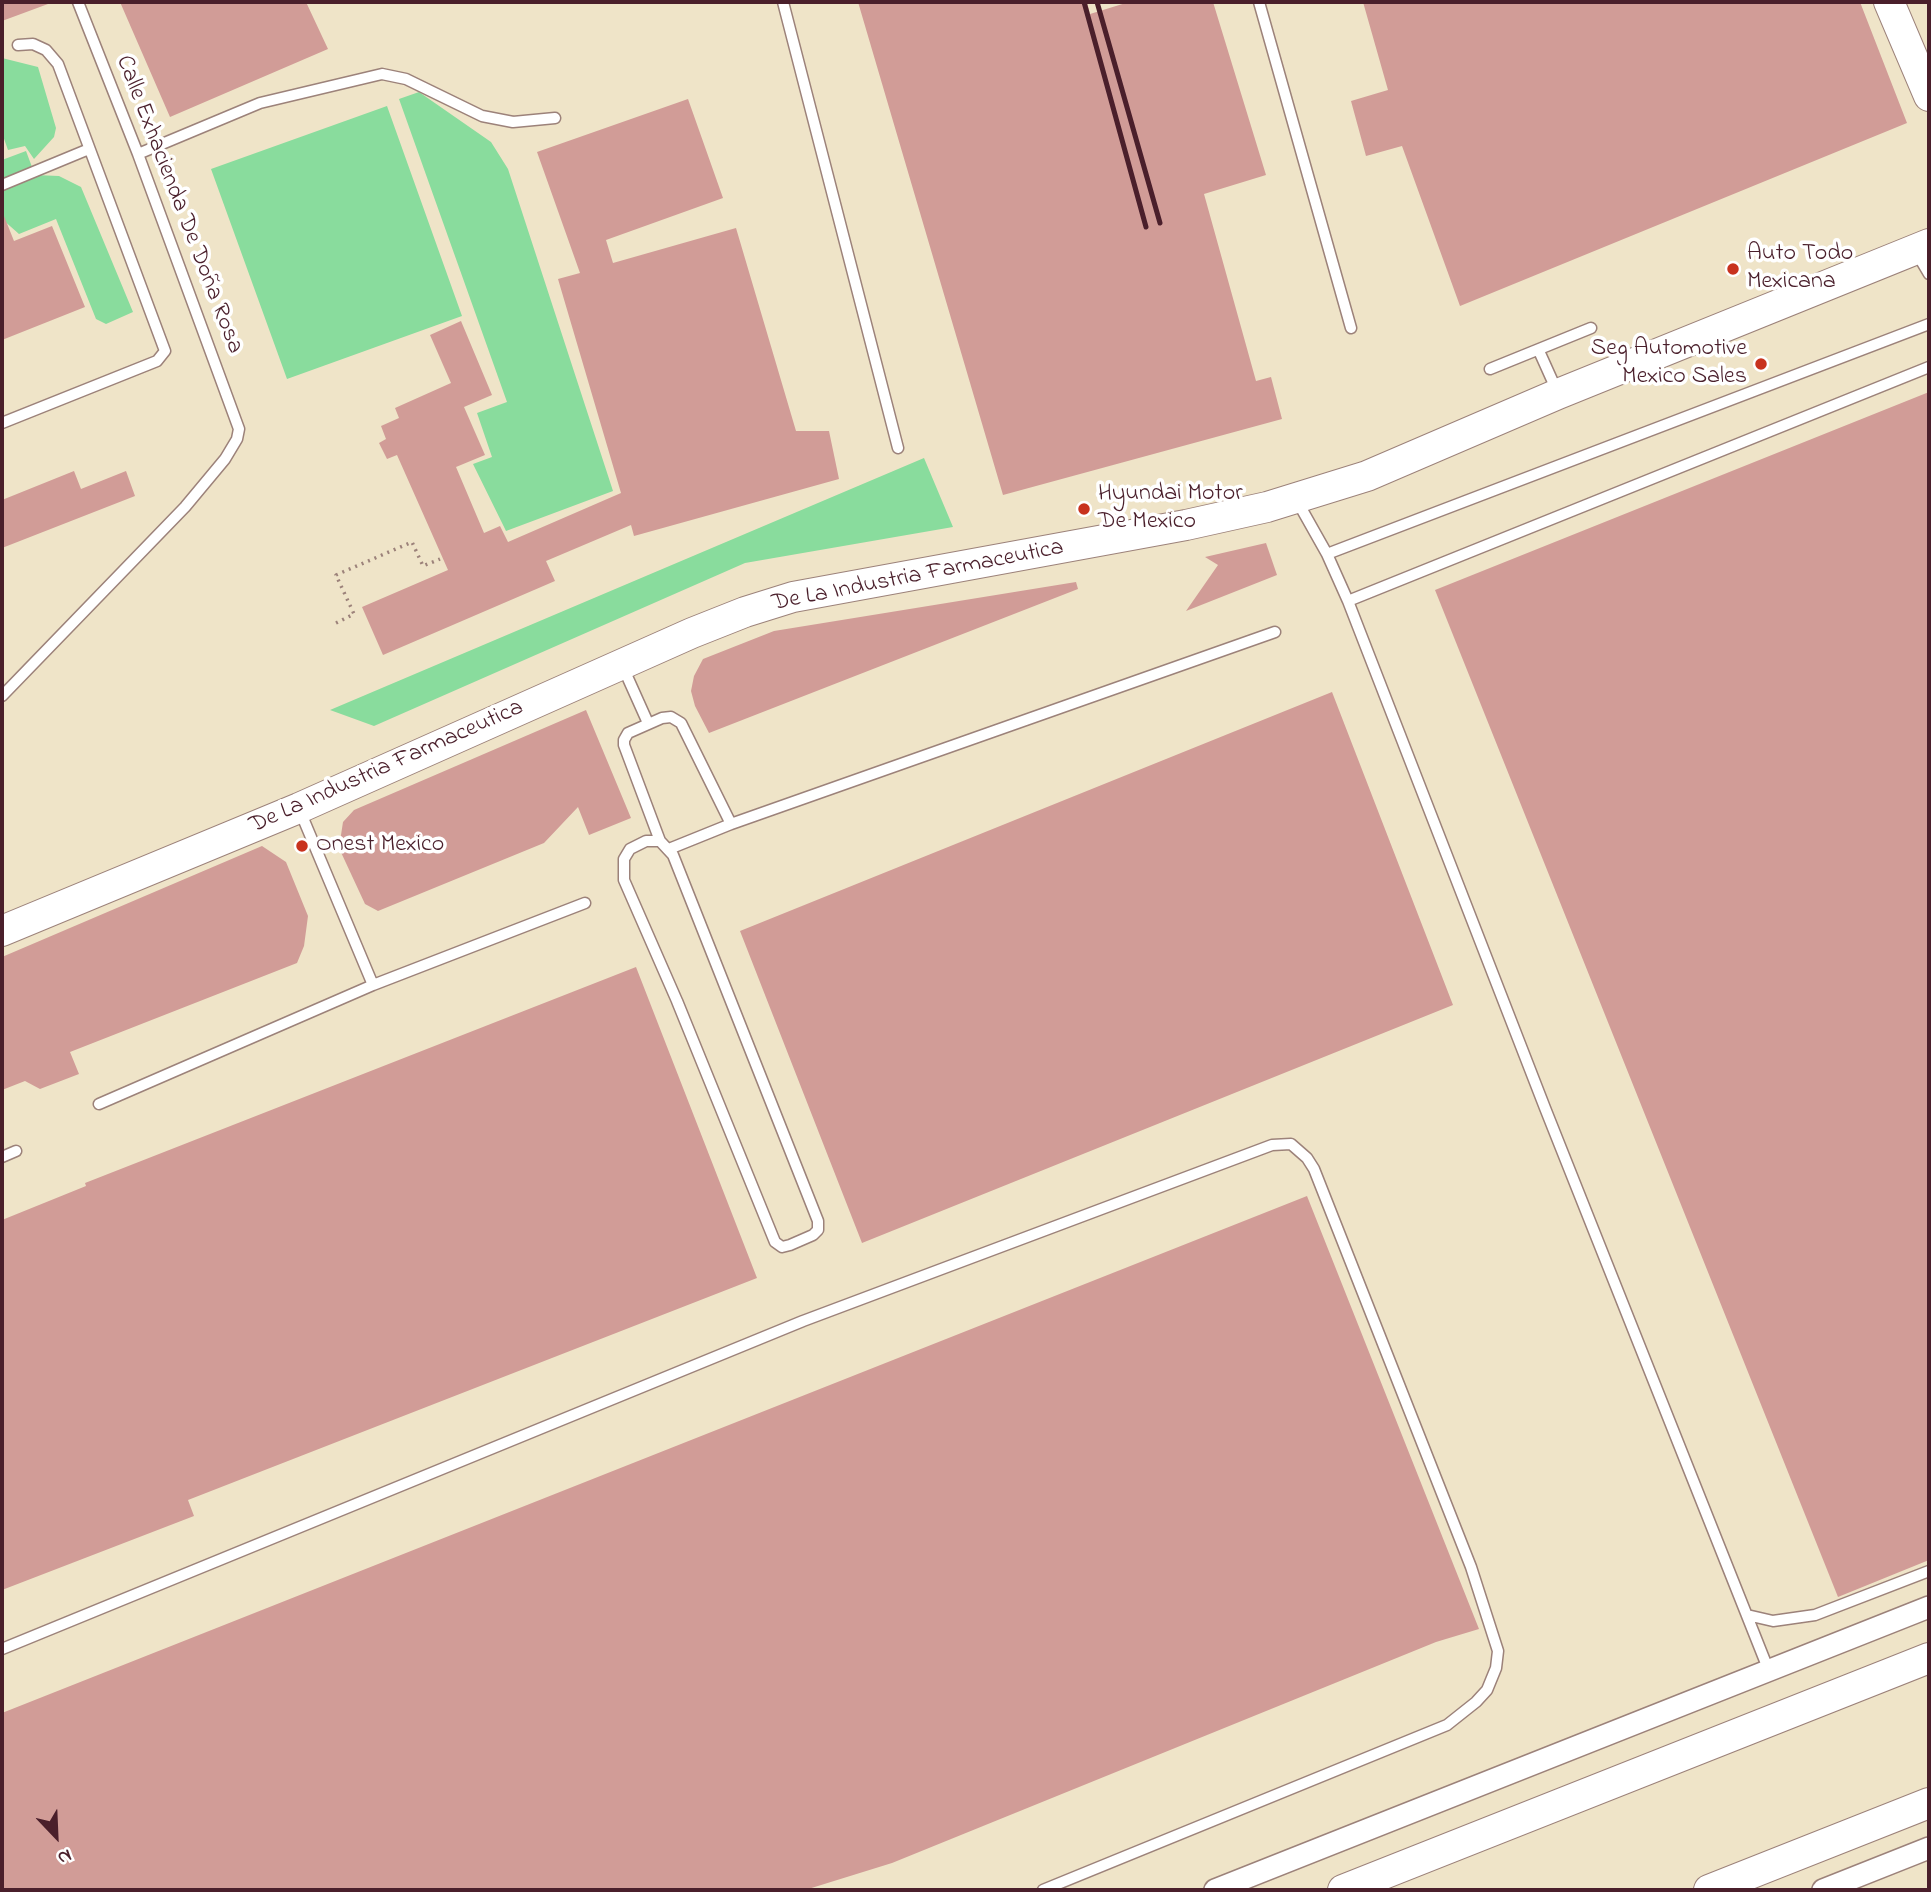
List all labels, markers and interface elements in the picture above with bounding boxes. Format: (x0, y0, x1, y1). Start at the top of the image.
street label: Calle Exhacienda De Doña Rosa (108, 52, 248, 358)
place label: Auto Todo Mexicana (1747, 241, 1853, 297)
marker: Auto Todo Mexicana (1725, 261, 1741, 277)
place label: Seg Automotive Mexico Sales (1591, 336, 1747, 392)
marker: Seg Automotive Mexico Sales (1753, 356, 1769, 372)
place label: Hyundai Motor De Mexico (1098, 481, 1243, 537)
marker: Hyundai Motor De Mexico (1076, 501, 1092, 517)
street label: De La Industria Farmaceutica (770, 535, 1066, 619)
street label: De La Industria Farmaceutica (246, 695, 528, 841)
place label: Onest Mexico (316, 832, 444, 860)
marker: Onest Mexico (294, 838, 310, 854)
north arrow (21, 1801, 91, 1871)
text: N (53, 1841, 76, 1871)

